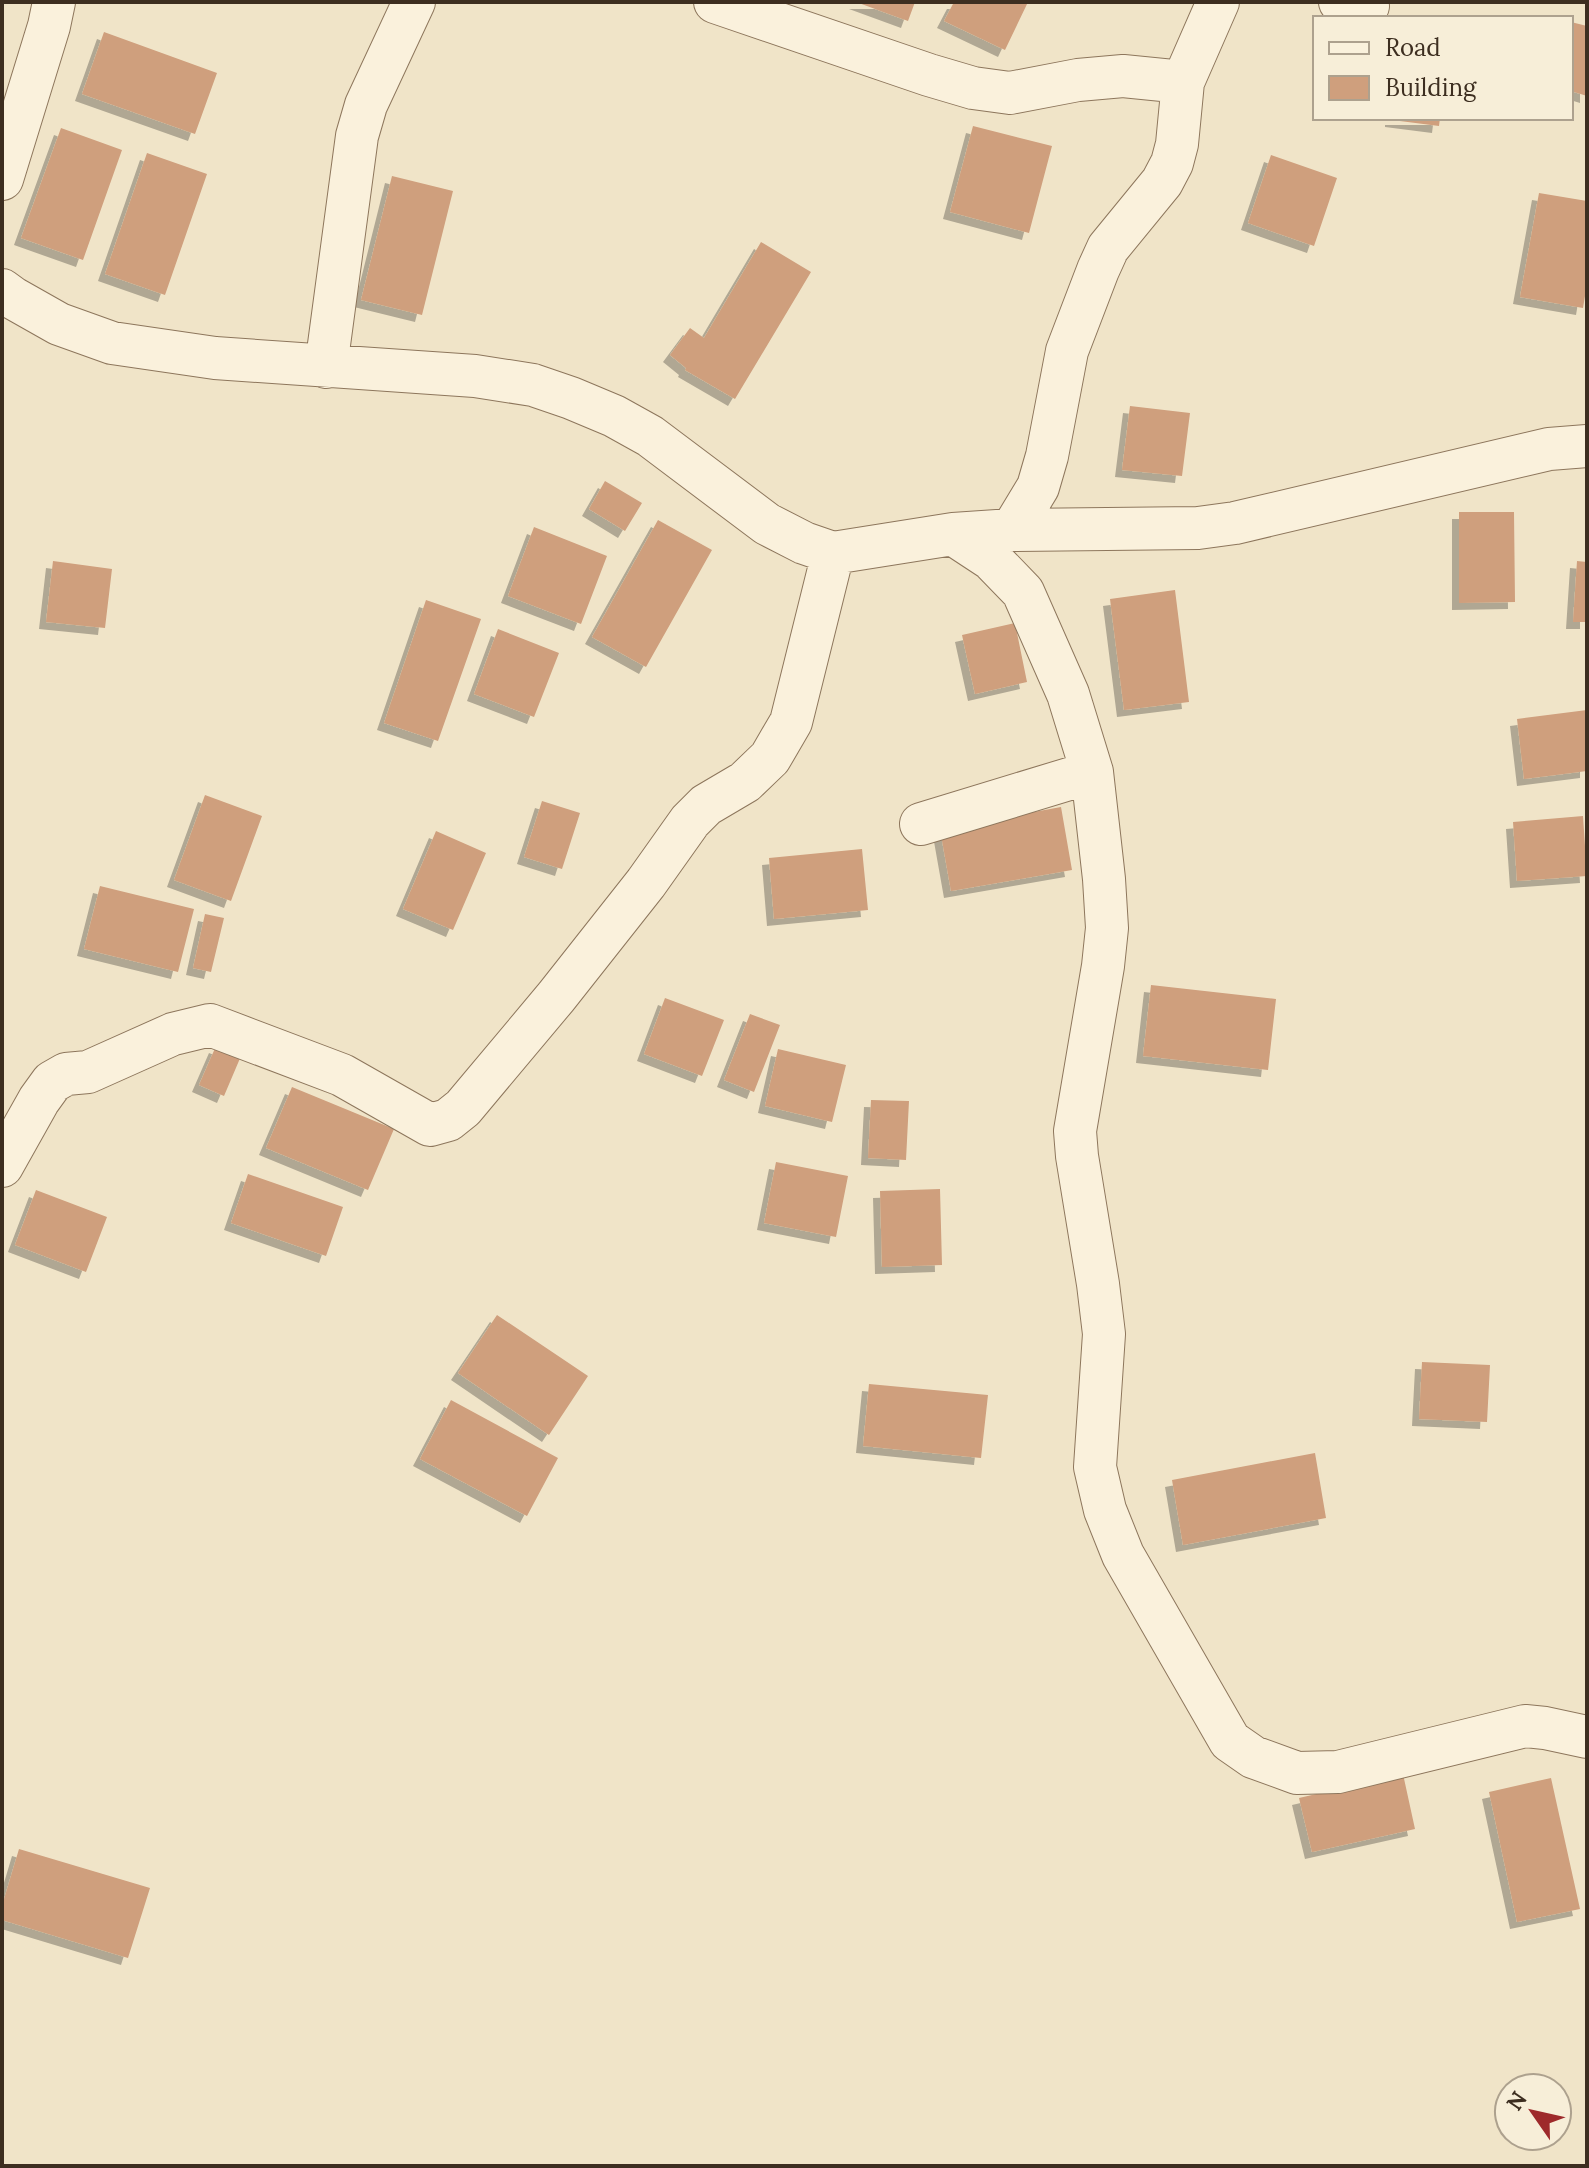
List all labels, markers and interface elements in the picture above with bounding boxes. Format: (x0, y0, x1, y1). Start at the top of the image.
legend (1313, 16, 1573, 120)
text: Road (1385, 32, 1441, 63)
text: Building (1385, 72, 1477, 103)
north arrow (1493, 2072, 1573, 2152)
text: N (1500, 2086, 1533, 2116)

